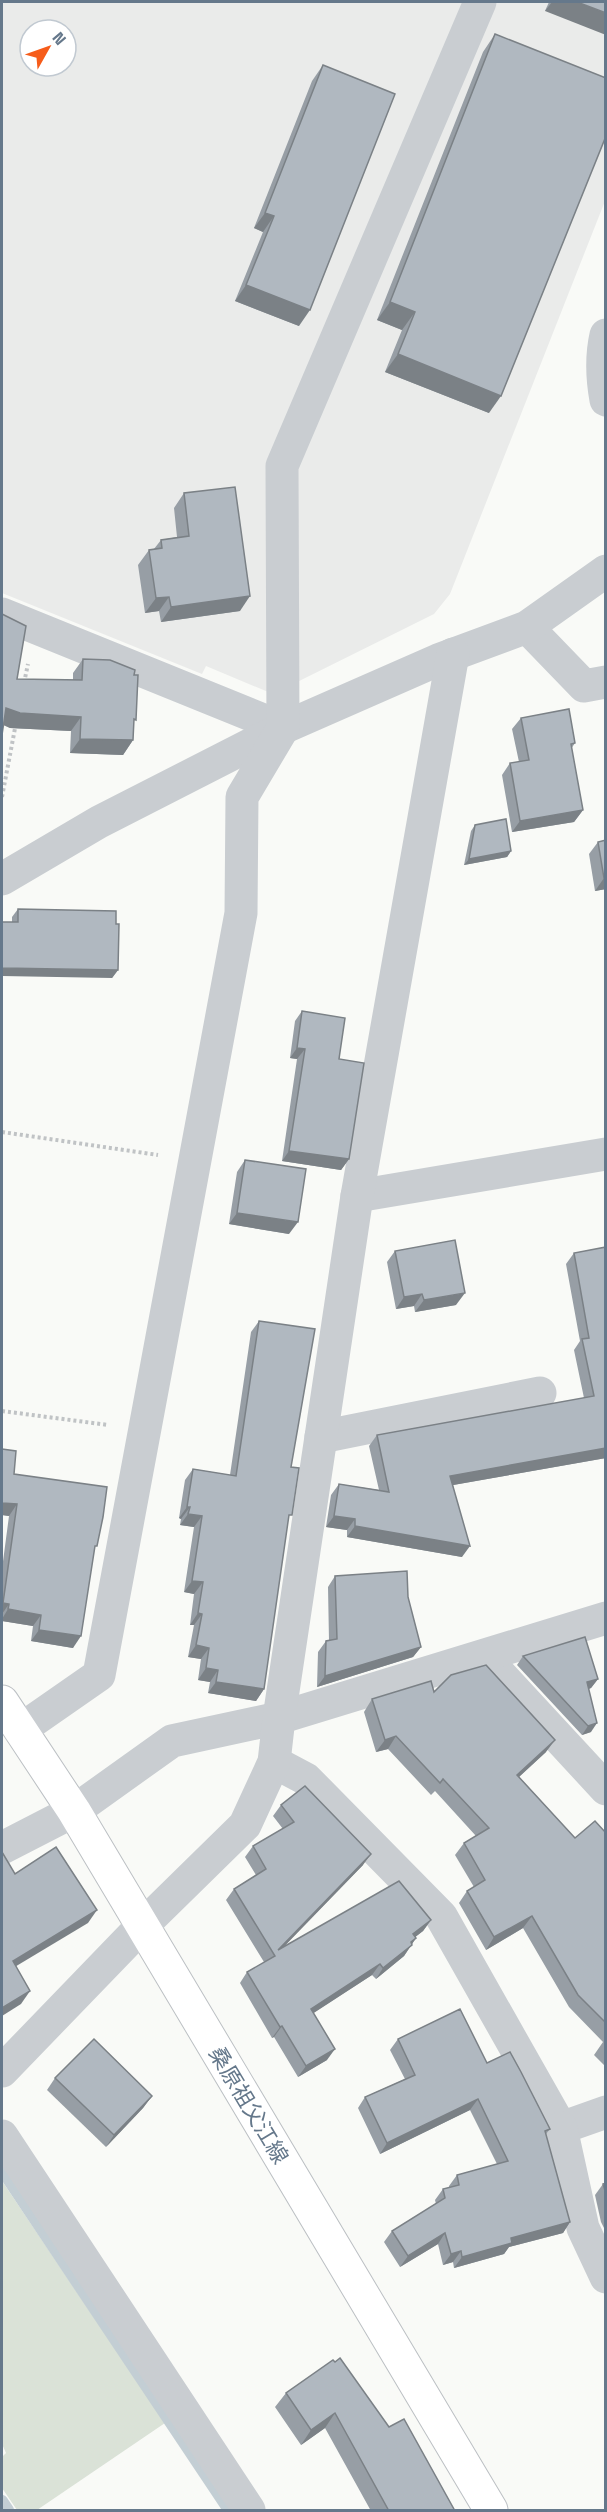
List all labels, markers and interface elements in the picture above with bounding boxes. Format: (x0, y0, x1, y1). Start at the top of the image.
north arrow (18, 18, 78, 78)
text: N (48, 28, 71, 50)
street label: 桑原祖父江線 (203, 2041, 295, 2169)

